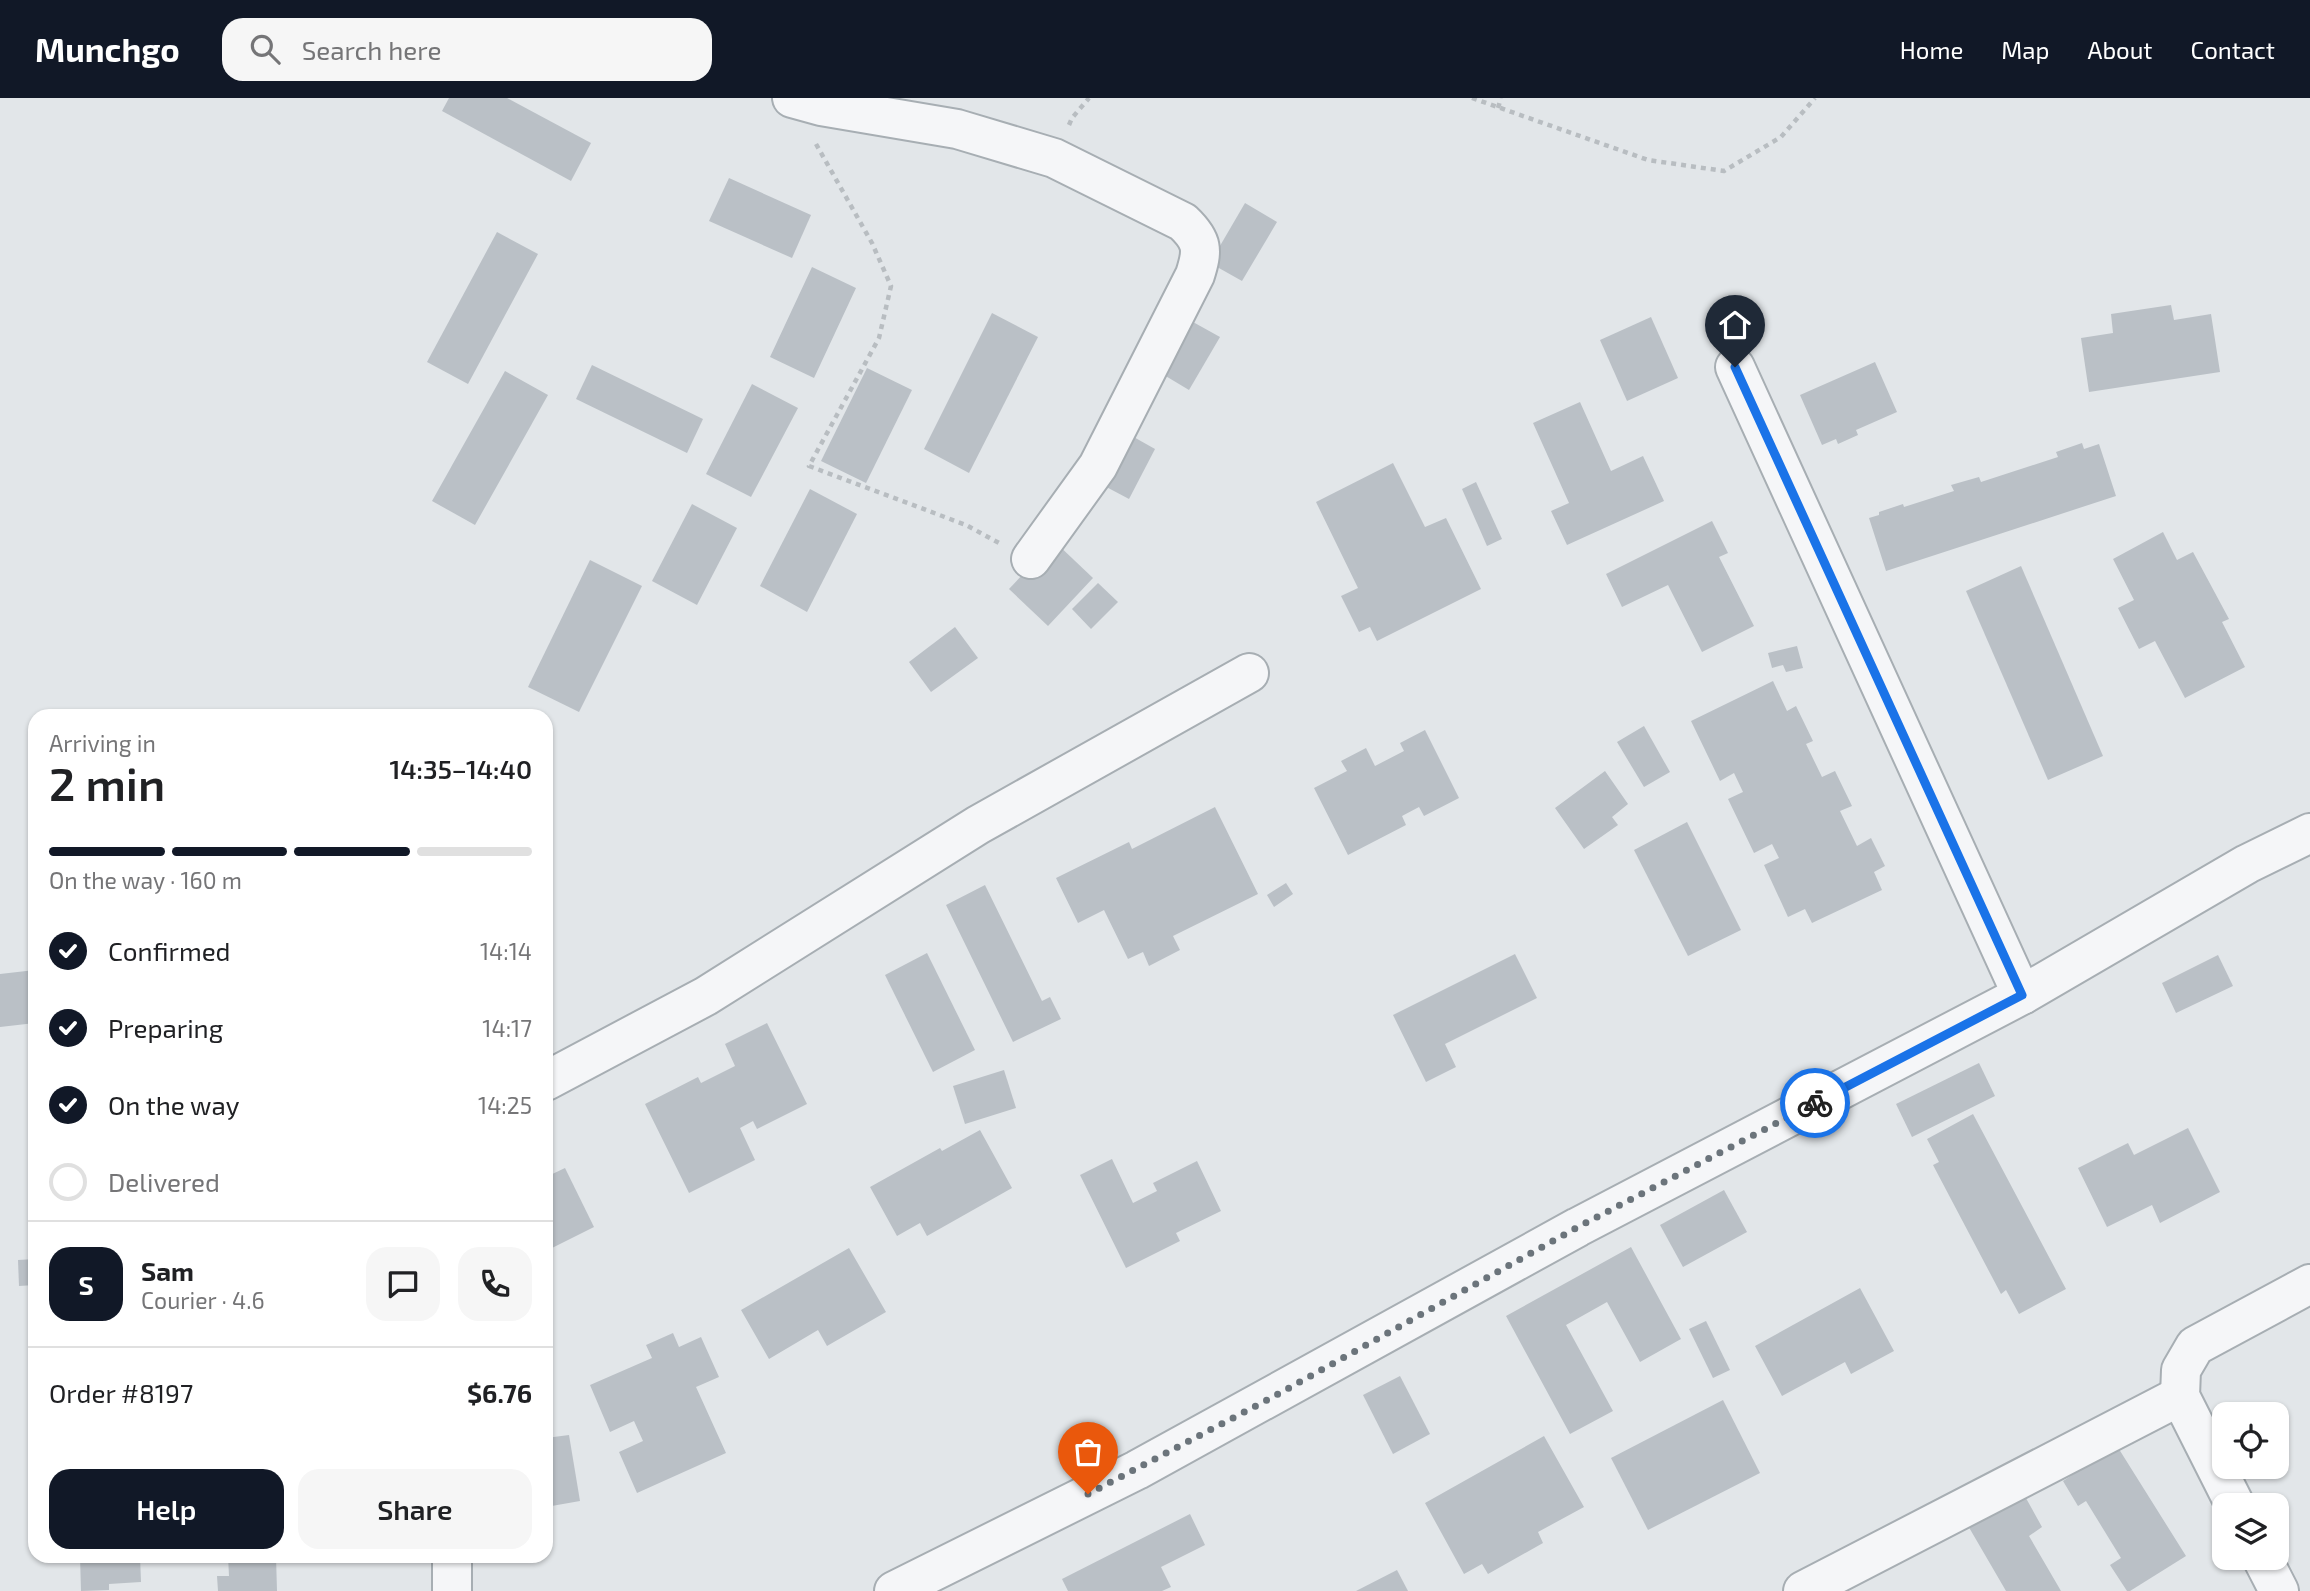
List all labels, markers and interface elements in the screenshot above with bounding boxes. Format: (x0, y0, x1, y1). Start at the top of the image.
search box (222, 18, 712, 81)
text: Munchgo (35, 29, 180, 69)
icon: search (246, 30, 284, 68)
text: Search here (302, 34, 441, 65)
text: Home (1900, 35, 1963, 64)
text: Map (2001, 35, 2049, 64)
text: About (2087, 35, 2153, 64)
text: Contact (2191, 35, 2275, 64)
pin (1705, 295, 1765, 367)
icon: home (1716, 306, 1754, 344)
text: Arriving in (49, 729, 156, 757)
text: 14:35–14:40 (389, 753, 532, 784)
text: 2 min (49, 755, 165, 810)
text: On the way · 160 m (49, 866, 242, 894)
icon: check (49, 932, 87, 970)
text: Confirmed (108, 935, 231, 966)
text: 14:14 (480, 937, 532, 965)
icon: check (49, 1009, 87, 1047)
text: Preparing (108, 1012, 223, 1043)
text: 14:17 (482, 1014, 532, 1042)
courier (1780, 1068, 1850, 1138)
icon: bike (1796, 1084, 1834, 1122)
icon: check (49, 1086, 87, 1124)
text: On the way (108, 1089, 239, 1120)
text: 14:25 (478, 1091, 532, 1119)
text: Delivered (108, 1166, 220, 1197)
button: chat (366, 1247, 440, 1321)
button: phone (458, 1247, 532, 1321)
text: Sam (141, 1255, 194, 1286)
text: S (78, 1269, 94, 1300)
text: Courier · 4.6 (141, 1286, 265, 1314)
text: Order #8197 (49, 1377, 193, 1408)
text: $6.76 (467, 1377, 532, 1408)
map controls (2212, 1402, 2289, 1570)
button: locate (2212, 1402, 2289, 1479)
pin (1058, 1422, 1118, 1494)
icon: bag (1069, 1433, 1107, 1471)
button: Help (49, 1469, 284, 1549)
button: Share (298, 1469, 532, 1549)
button: layers (2212, 1493, 2289, 1570)

